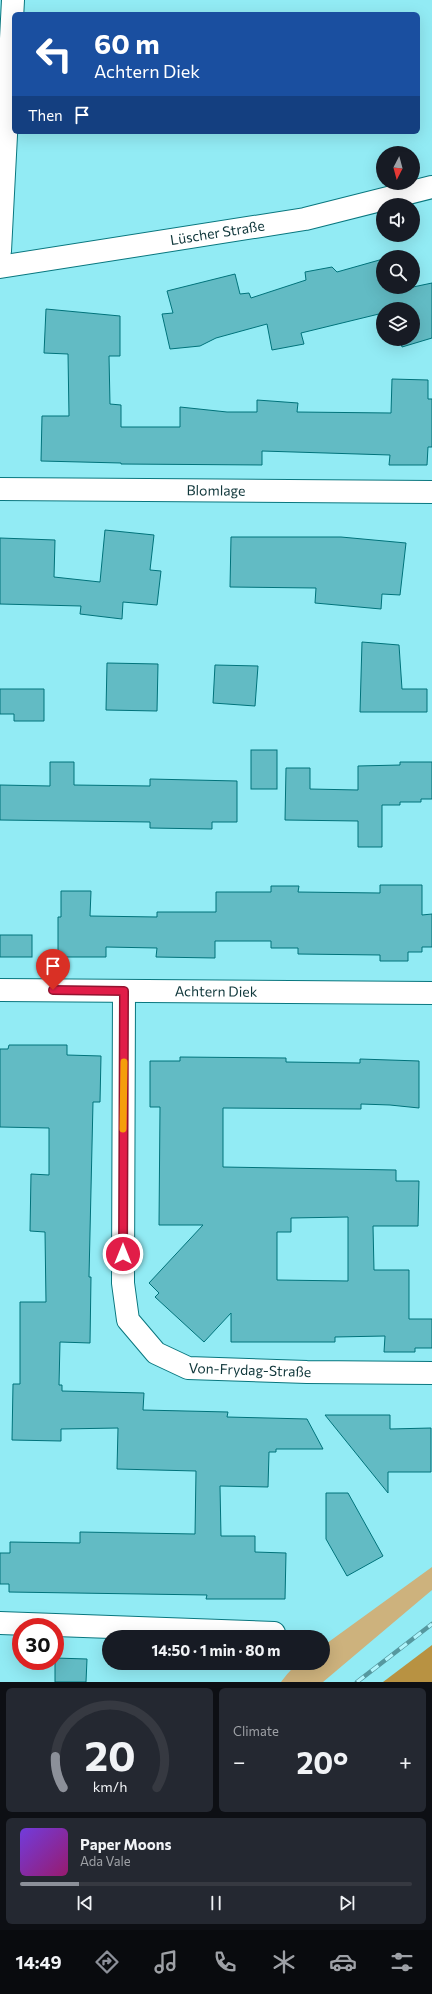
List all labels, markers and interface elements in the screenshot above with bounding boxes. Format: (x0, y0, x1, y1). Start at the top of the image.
text: 60 m (94, 26, 160, 60)
icon: left (28, 28, 80, 80)
text: Achtern Diek (94, 60, 200, 82)
icon: arrive (71, 104, 93, 126)
text: Then (28, 106, 63, 124)
north arrow (376, 146, 420, 190)
map controls (376, 146, 420, 346)
button: sound (376, 198, 420, 242)
street label: Lüscher Straße (169, 216, 266, 248)
button: search (376, 250, 420, 294)
button: layers (376, 302, 420, 346)
street label: Blomlage (186, 481, 246, 499)
pin (36, 949, 70, 990)
icon: arrive (42, 955, 64, 977)
street label: Achtern Diek (175, 982, 258, 1000)
position arrow (102, 1233, 144, 1275)
street label: Von-Frydag-Straße (188, 1359, 311, 1380)
speed limit sign: 30 (12, 1618, 64, 1670)
text: 14:50 · 1 min · 80 m (152, 1641, 280, 1659)
text: Climate (233, 1723, 279, 1739)
text: 20 (84, 1729, 135, 1780)
text: 20° (296, 1743, 348, 1780)
text: − (233, 1748, 246, 1775)
text: + (399, 1748, 412, 1775)
text: km/h (92, 1777, 127, 1795)
text: Paper Moons (80, 1835, 171, 1853)
text: Ada Vale (80, 1853, 131, 1869)
icon: previous (74, 1892, 96, 1914)
icon: pause (205, 1892, 227, 1914)
icon: next (336, 1892, 358, 1914)
icon: directions (93, 1948, 121, 1976)
icon: music (152, 1948, 180, 1976)
icon: phone (211, 1948, 239, 1976)
icon: climate (270, 1948, 298, 1976)
icon: car (329, 1948, 357, 1976)
icon: filters (388, 1948, 416, 1976)
text: 14:49 (16, 1951, 62, 1973)

